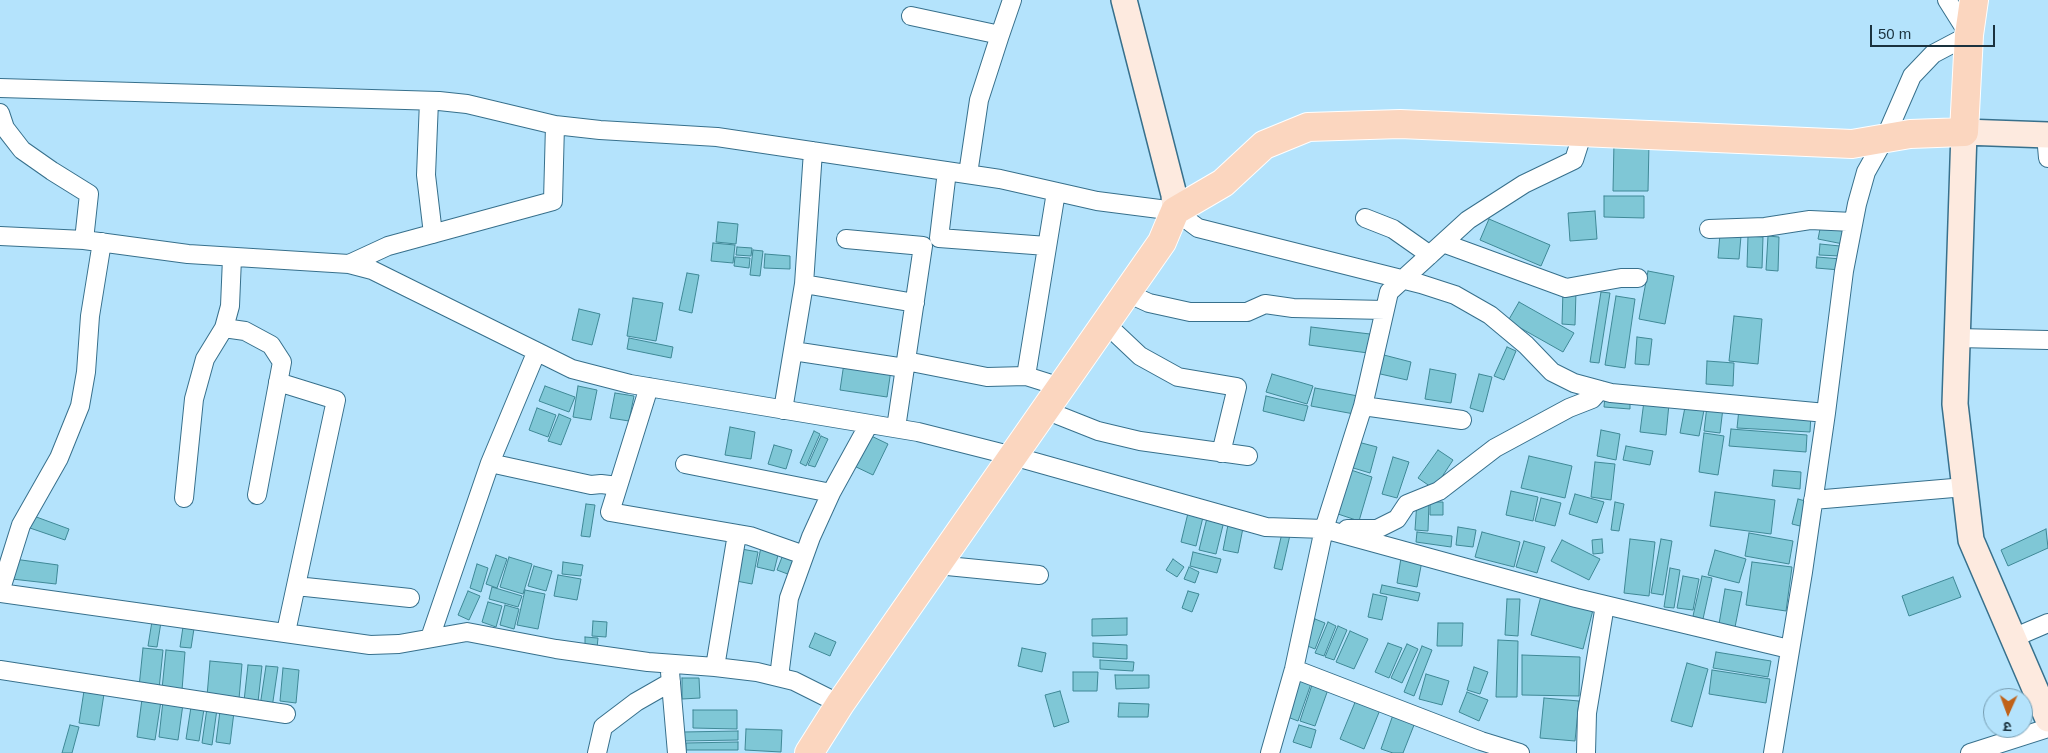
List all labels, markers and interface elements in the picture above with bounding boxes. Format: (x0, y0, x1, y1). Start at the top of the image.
scale bar (1873, 15, 1998, 47)
text: 50 m (1878, 25, 1911, 42)
north arrow (1983, 688, 2033, 738)
text: उ (2003, 719, 2012, 735)

